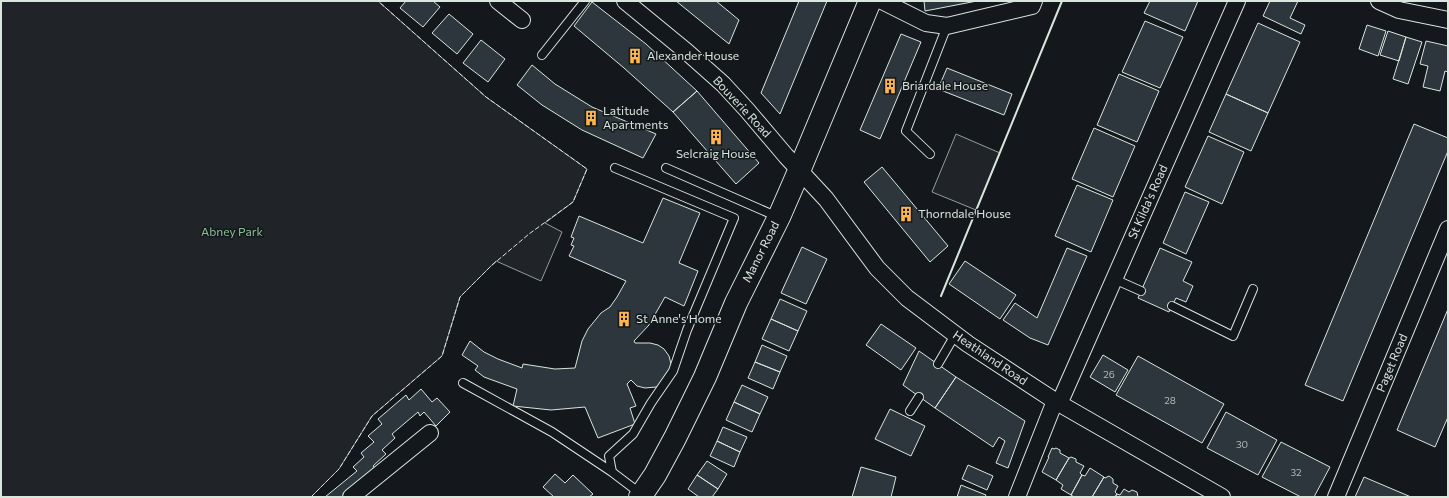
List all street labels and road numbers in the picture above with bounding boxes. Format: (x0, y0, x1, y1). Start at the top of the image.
street label: Bouverie Road (711, 73, 775, 140)
street label: St Kilda's Road (1124, 162, 1170, 241)
street label: Manor Road (739, 219, 782, 284)
street label: Heathland Road (951, 327, 1031, 387)
street label: Paget Road (1373, 331, 1410, 394)

